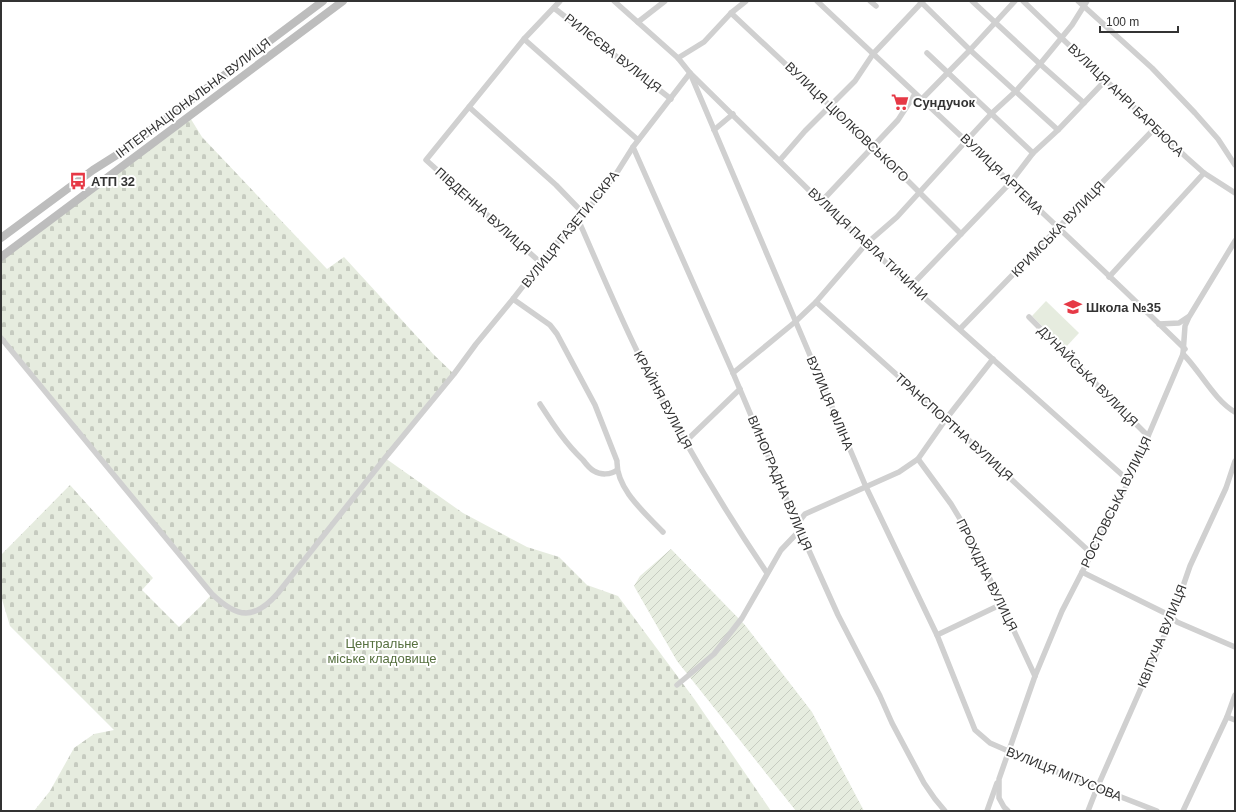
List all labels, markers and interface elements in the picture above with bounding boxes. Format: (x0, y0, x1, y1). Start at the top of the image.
scale bar (1100, 8, 1178, 34)
street label: РИЛЄЄВА ВУЛИЦЯ (562, 11, 664, 95)
text: 100 m (1106, 15, 1139, 29)
street label: ІНТЕРНАЦІОНАЛЬНА ВУЛИЦЯ (113, 35, 273, 161)
street label: ВУЛИЦЯ АНРІ БАРБЮСА (1065, 41, 1187, 160)
street label: ВУЛИЦЯ ЦІОЛКОВСЬКОГО (782, 59, 912, 185)
supermarket icon: Сундучок (890, 92, 910, 112)
place label: Сундучок (913, 95, 976, 110)
street label: ВУЛИЦЯ АРТЕМА (957, 131, 1047, 218)
street label: ПІВДЕННА ВУЛИЦЯ (432, 164, 534, 258)
street label: ВУЛИЦЯ ГАЗЕТИ ІСКРА (518, 167, 622, 290)
bus stop icon: АТП 32 (68, 171, 88, 191)
place label: АТП 32 (91, 174, 135, 189)
street label: КРИМСЬКА ВУЛИЦЯ (1008, 178, 1108, 280)
street label: ВУЛИЦЯ ПАВЛА ТИЧИНИ (805, 185, 931, 303)
school or university icon: Школа №35 (1063, 297, 1083, 317)
place label: Школа №35 (1086, 300, 1161, 315)
street label: ДУНАЙСЬКА ВУЛИЦЯ (1035, 323, 1141, 429)
street label: КРАЙНЯ ВУЛИЦЯ (631, 348, 695, 452)
street label: ВУЛИЦЯ ФІЛІНА (804, 354, 857, 452)
street label: ТРАНСПОРТНА ВУЛИЦЯ (892, 370, 1016, 484)
street label: ВИНОГРАДНА ВУЛИЦЯ (745, 413, 815, 553)
street label: РОСТОВСЬКА ВУЛИЦЯ (1078, 434, 1154, 570)
street label: ПРОХІДНА ВУЛИЦЯ (953, 516, 1021, 634)
street label: КВІТУЧА ВУЛИЦЯ (1134, 582, 1190, 690)
park label: Центральне міське кладовище (327, 636, 437, 666)
street label: ВУЛИЦЯ МІТУСОВА (1004, 744, 1124, 804)

